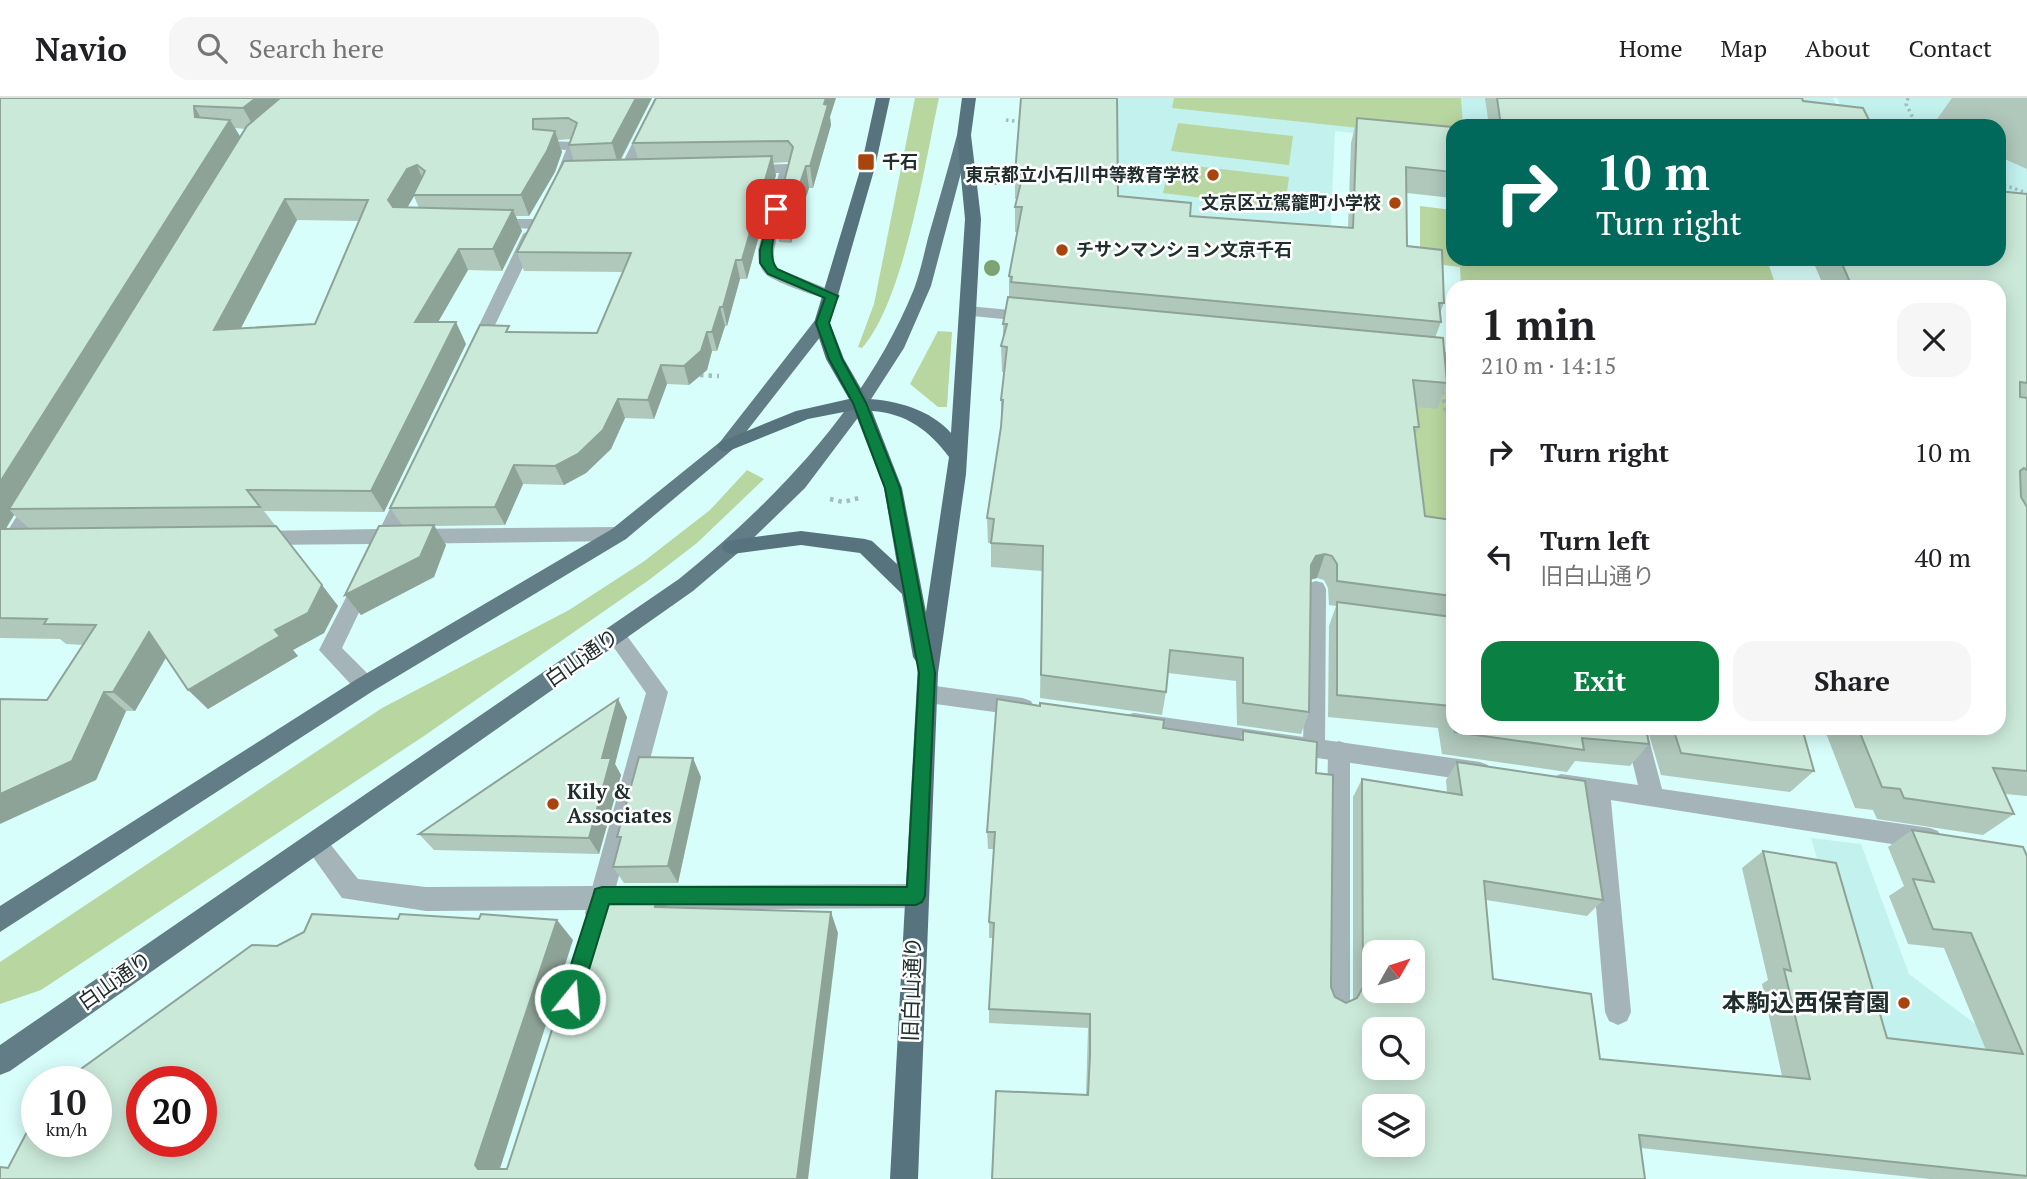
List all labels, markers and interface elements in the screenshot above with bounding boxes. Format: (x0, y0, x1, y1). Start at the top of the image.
search box (169, 17, 659, 80)
text: Navio (35, 27, 127, 70)
icon: search (193, 29, 231, 67)
text: Search here (249, 31, 384, 65)
text: Home (1619, 32, 1683, 64)
text: Map (1721, 32, 1767, 64)
text: About (1805, 32, 1871, 64)
text: Contact (1909, 32, 1992, 64)
text: 10 m (1596, 139, 1710, 204)
icon: right (1481, 147, 1572, 238)
place label: 千石 (882, 149, 918, 173)
marker: 千石 (856, 152, 876, 172)
place label: 東京都立小石川中等教育学校 (965, 162, 1199, 186)
marker: 東京都立小石川中等教育学校 (1205, 167, 1221, 183)
pin (746, 179, 806, 239)
icon: arrive (757, 190, 795, 228)
place label: 文京区立駕籠町小学校 (1201, 190, 1381, 214)
marker: 文京区立駕籠町小学校 (1387, 195, 1403, 211)
text: Turn right (1596, 202, 1742, 244)
place label: チサンマンション文京千石 (1076, 237, 1292, 261)
marker: チサンマンション文京千石 (1054, 242, 1070, 258)
text: 1 min (1481, 296, 1596, 352)
button: close (1897, 303, 1971, 377)
text: 210 m · 14:15 (1481, 350, 1616, 381)
icon: right (1481, 433, 1519, 471)
text: Turn right (1540, 435, 1669, 469)
text: 10 m (1915, 435, 1971, 469)
text: Turn left (1540, 523, 1650, 557)
icon: left (1481, 538, 1519, 576)
text: 40 m (1915, 540, 1971, 574)
text: 旧白山通り (1540, 560, 1655, 591)
street label: 白山通り (539, 622, 624, 693)
button: Exit (1481, 641, 1719, 721)
button: Share (1733, 641, 1971, 721)
place label: Kily & Associates (567, 777, 672, 829)
marker: Kily & Associates (545, 796, 561, 812)
street label: 旧白山通り (895, 936, 927, 1042)
north arrow (1362, 940, 1424, 1003)
map controls (1362, 940, 1425, 1157)
street label: 白山通り (72, 945, 157, 1016)
position arrow (533, 962, 607, 1036)
place label: 本駒込西保育園 (1722, 986, 1890, 1018)
marker: 本駒込西保育園 (1896, 995, 1912, 1011)
button: search (1362, 1017, 1425, 1080)
speed limit sign: 20 (126, 1066, 217, 1157)
text: 10 (47, 1079, 86, 1125)
button: layers (1362, 1094, 1425, 1157)
text: km/h (46, 1117, 87, 1141)

